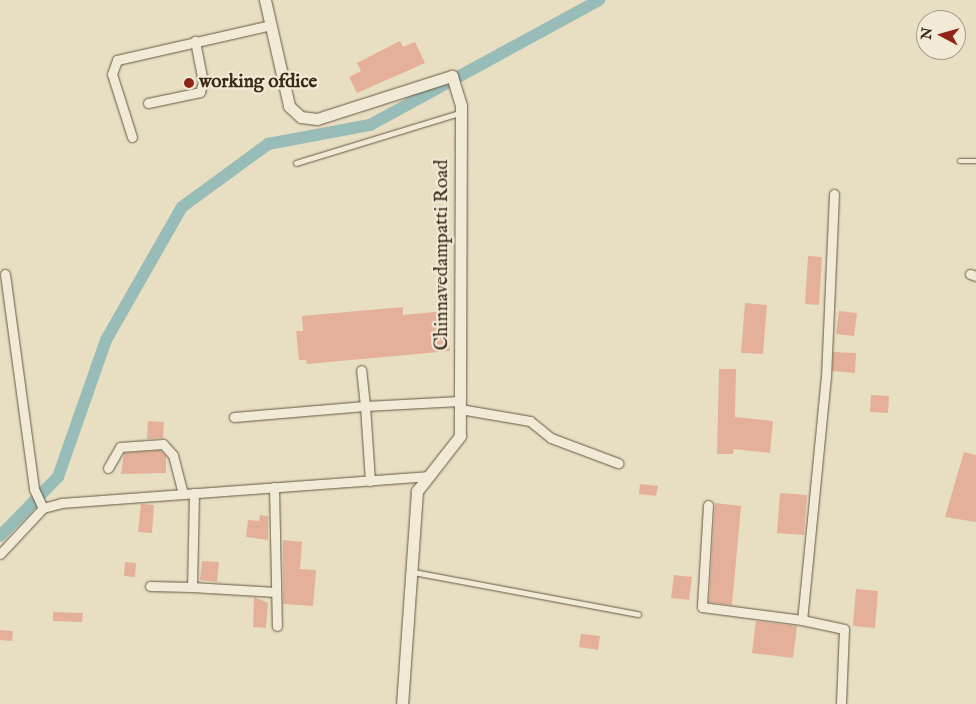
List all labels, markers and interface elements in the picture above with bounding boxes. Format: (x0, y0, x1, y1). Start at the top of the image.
north arrow (916, 10, 966, 60)
text: N (917, 27, 937, 41)
place label: working ofdice (199, 72, 317, 94)
marker: working ofdice (183, 77, 195, 89)
street label: Chinnavedampatti Road (432, 160, 454, 350)

